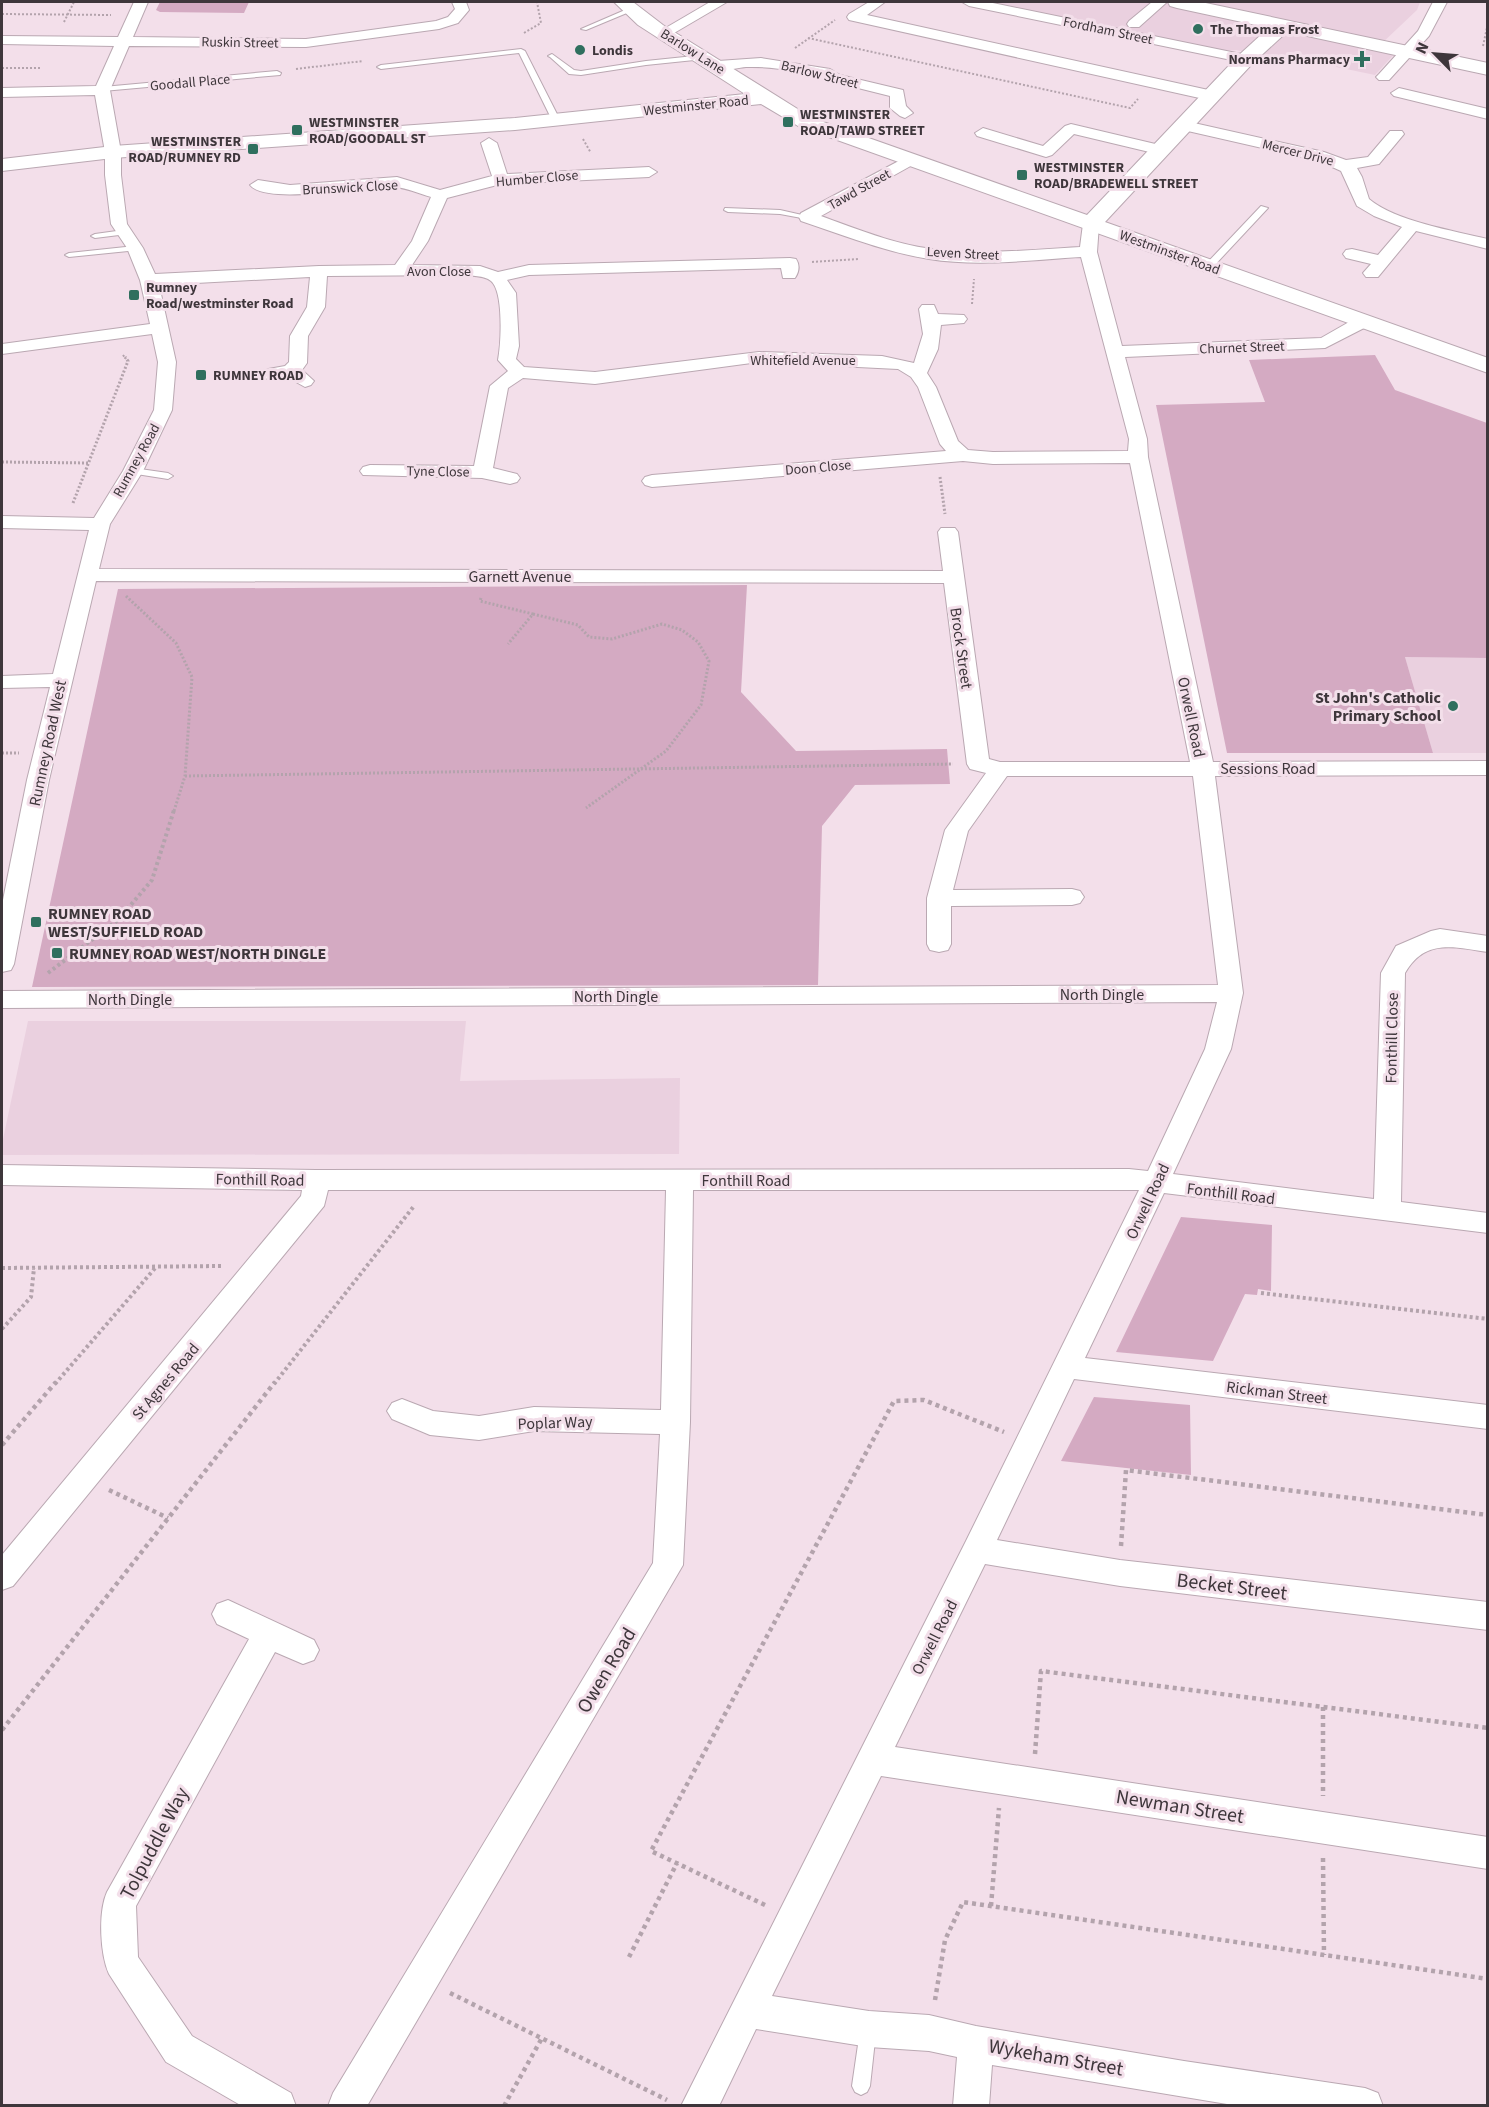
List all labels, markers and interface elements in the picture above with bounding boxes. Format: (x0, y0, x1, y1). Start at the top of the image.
street label: Fordham Street (1061, 12, 1155, 50)
place label: The Thomas Frost (1210, 20, 1320, 40)
marker: The Thomas Frost (1191, 22, 1205, 36)
street label: Barlow Lane (656, 24, 729, 80)
north arrow (1405, 24, 1465, 84)
street label: Ruskin Street (201, 32, 279, 54)
text: N (1410, 39, 1435, 58)
place label: Londis (592, 41, 633, 61)
marker: Londis (573, 43, 587, 57)
place label: Normans Pharmacy (1228, 50, 1351, 70)
marker: Normans Pharmacy (1355, 52, 1369, 66)
street label: Barlow Street (779, 56, 861, 94)
street label: Goodall Place (149, 70, 231, 96)
street label: Westminster Road (642, 91, 750, 121)
place label: WESTMINSTER ROAD/TAWD STREET (800, 105, 925, 141)
place label: WESTMINSTER ROAD/GOODALL ST (309, 113, 426, 149)
marker: WESTMINSTER ROAD/TAWD STREET (781, 115, 795, 129)
marker: WESTMINSTER ROAD/GOODALL ST (290, 123, 304, 137)
place label: WESTMINSTER ROAD/RUMNEY RD (128, 132, 241, 168)
street label: Mercer Drive (1260, 134, 1336, 172)
marker: WESTMINSTER ROAD/RUMNEY RD (246, 142, 260, 156)
place label: WESTMINSTER ROAD/BRADEWELL STREET (1034, 158, 1199, 194)
street label: Tawd Street (824, 164, 895, 215)
street label: Humber Close (495, 165, 579, 193)
marker: WESTMINSTER ROAD/BRADEWELL STREET (1015, 168, 1029, 182)
street label: Brunswick Close (302, 176, 398, 200)
street label: Westminster Road (1117, 225, 1223, 280)
street label: Leven Street (926, 242, 1000, 266)
street label: Avon Close (407, 262, 471, 282)
place label: Rumney Road/westminster Road (146, 278, 293, 314)
marker: Rumney Road/westminster Road (127, 288, 141, 302)
street label: Churnet Street (1199, 337, 1285, 359)
street label: Whitefield Avenue (750, 351, 856, 371)
place label: RUMNEY ROAD (213, 366, 304, 386)
marker: RUMNEY ROAD (194, 368, 208, 382)
street label: Rumney Road (108, 420, 165, 501)
street label: Doon Close (784, 455, 852, 481)
street label: Tyne Close (406, 461, 470, 483)
street label: Garnett Avenue (468, 566, 572, 588)
street label: Brock Street (944, 606, 978, 691)
street label: Orwell Road (1172, 675, 1210, 759)
street label: Rumney Road West (24, 678, 72, 808)
place label: St John's Catholic Primary School (1315, 687, 1442, 727)
marker: St John's Catholic Primary School (1446, 699, 1460, 713)
street label: Sessions Road (1220, 758, 1316, 780)
place label: RUMNEY ROAD WEST/SUFFIELD ROAD (48, 903, 203, 943)
marker: RUMNEY ROAD WEST/SUFFIELD ROAD (29, 915, 43, 929)
place label: RUMNEY ROAD WEST/NORTH DINGLE (69, 943, 326, 965)
marker: RUMNEY ROAD WEST/NORTH DINGLE (50, 946, 64, 960)
street label: North Dingle (1060, 984, 1144, 1006)
street label: North Dingle (574, 986, 658, 1008)
street label: North Dingle (88, 989, 172, 1011)
street label: Fonthill Close (1380, 992, 1404, 1084)
street label: Orwell Road (1121, 1160, 1175, 1243)
street label: Fonthill Road (215, 1168, 305, 1192)
street label: Fonthill Road (702, 1170, 790, 1192)
street label: Fonthill Road (1185, 1178, 1276, 1210)
street label: St Agnes Road (127, 1338, 205, 1425)
street label: Rickman Street (1225, 1376, 1329, 1410)
street label: Poplar Way (517, 1411, 593, 1435)
street label: Becket Street (1175, 1566, 1289, 1608)
street label: Orwell Road (907, 1596, 963, 1679)
street label: Owen Road (570, 1622, 643, 1719)
street label: Tolpuddle Way (114, 1782, 197, 1905)
street label: Newman Street (1114, 1783, 1246, 1831)
street label: Wykeham Street (986, 2032, 1126, 2084)

